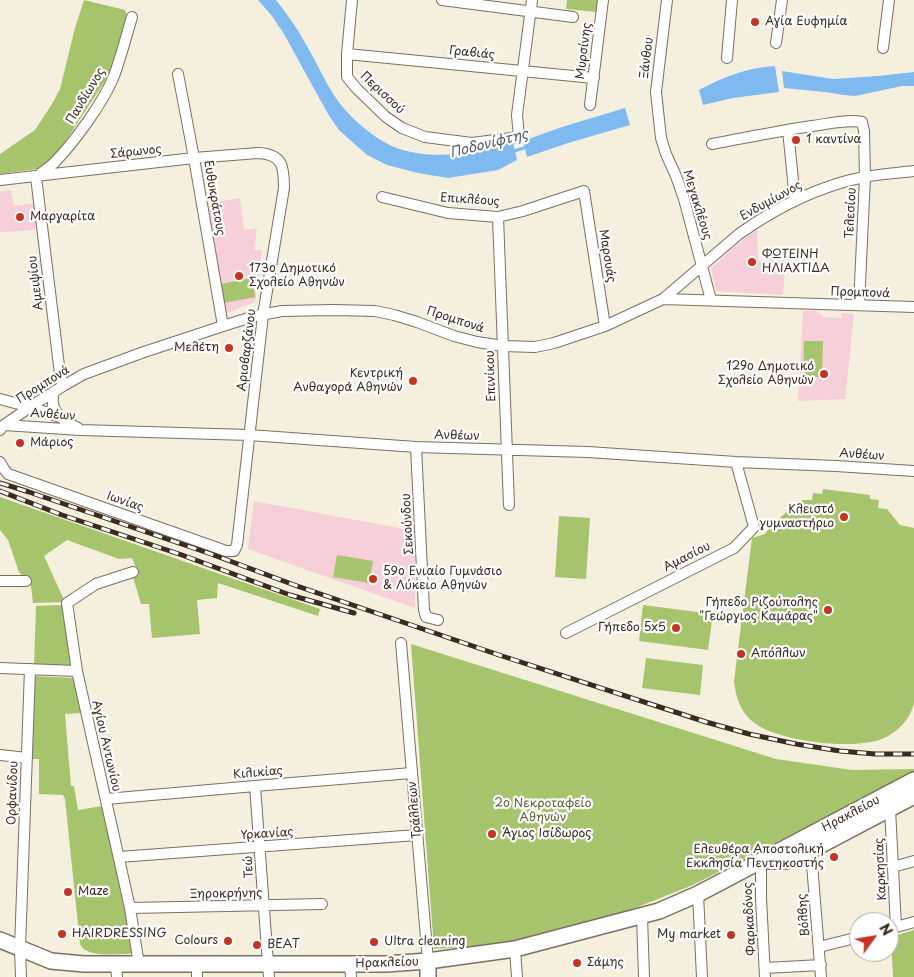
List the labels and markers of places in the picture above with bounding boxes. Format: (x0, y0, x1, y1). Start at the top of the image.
place label: Αγία Ευφημία (765, 15, 847, 29)
marker: Αγία Ευφημία (749, 16, 761, 28)
place label: 1 καντίνα (806, 133, 861, 147)
marker: 1 καντίνα (790, 134, 802, 146)
place label: Μαργαρίτα (30, 210, 95, 224)
marker: Μαργαρίτα (14, 211, 26, 223)
place label: ΦΩΤΕΙΝΗ ΗΛΙΑΧΤΙΔΑ (762, 248, 830, 276)
marker: ΦΩΤΕΙΝΗ ΗΛΙΑΧΤΙΔΑ (746, 256, 758, 268)
place label: 173ο Δημοτικό Σχολείο Αθηνών (249, 262, 345, 290)
marker: 173ο Δημοτικό Σχολείο Αθηνών (233, 270, 245, 282)
place label: Μελέτη (174, 341, 219, 355)
marker: Μελέτη (223, 342, 235, 354)
place label: 129ο Δημοτικό Σχολείο Αθηνών (718, 360, 814, 388)
place label: Κεντρική Ανθαγορά Αθηνών (293, 367, 403, 395)
marker: 129ο Δημοτικό Σχολείο Αθηνών (818, 368, 830, 380)
marker: Κεντρική Ανθαγορά Αθηνών (407, 375, 419, 387)
place label: Μάριος (30, 436, 73, 450)
marker: Μάριος (14, 437, 26, 449)
place label: Κλειστό γυμναστήριο (759, 503, 834, 531)
marker: Κλειστό γυμναστήριο (838, 511, 850, 523)
place label: 59ο Ενιαίο Γυμνάσιο & Λύκειο Αθηνών (383, 565, 502, 593)
marker: 59ο Ενιαίο Γυμνάσιο & Λύκειο Αθηνών (367, 573, 379, 585)
place label: Γήπεδο Ριζούπολης "Γεώργιος Καμάρας" (699, 596, 818, 624)
marker: Γήπεδο Ριζούπολης "Γεώργιος Καμάρας" (822, 604, 834, 616)
place label: Γήπεδο 5x5 (598, 621, 666, 635)
marker: Γήπεδο 5x5 (670, 622, 682, 634)
place label: Απόλλων (751, 647, 806, 661)
marker: Απόλλων (735, 648, 747, 660)
place label: Άγιος Ισίδωρος (502, 827, 591, 841)
marker: Άγιος Ισίδωρος (486, 828, 498, 840)
place label: Ελευθέρα Αποστολική Εκκλησία Πεντηκοστής (686, 843, 824, 871)
marker: Ελευθέρα Αποστολική Εκκλησία Πεντηκοστής (828, 851, 840, 863)
place label: Maze (78, 885, 109, 899)
marker: Maze (62, 886, 74, 898)
place label: HAIRDRESSING (72, 927, 167, 941)
marker: HAIRDRESSING (56, 928, 68, 940)
place label: My market (657, 928, 721, 942)
marker: My market (725, 929, 737, 941)
place label: Colours (175, 934, 218, 948)
marker: Colours (222, 935, 234, 947)
place label: Ultra cleaning (384, 935, 465, 949)
marker: Ultra cleaning (368, 936, 380, 948)
place label: ΒΕΑΤ (267, 938, 300, 952)
marker: ΒΕΑΤ (251, 939, 263, 951)
place label: Σάμης (587, 956, 624, 970)
marker: Σάμης (571, 957, 583, 969)

